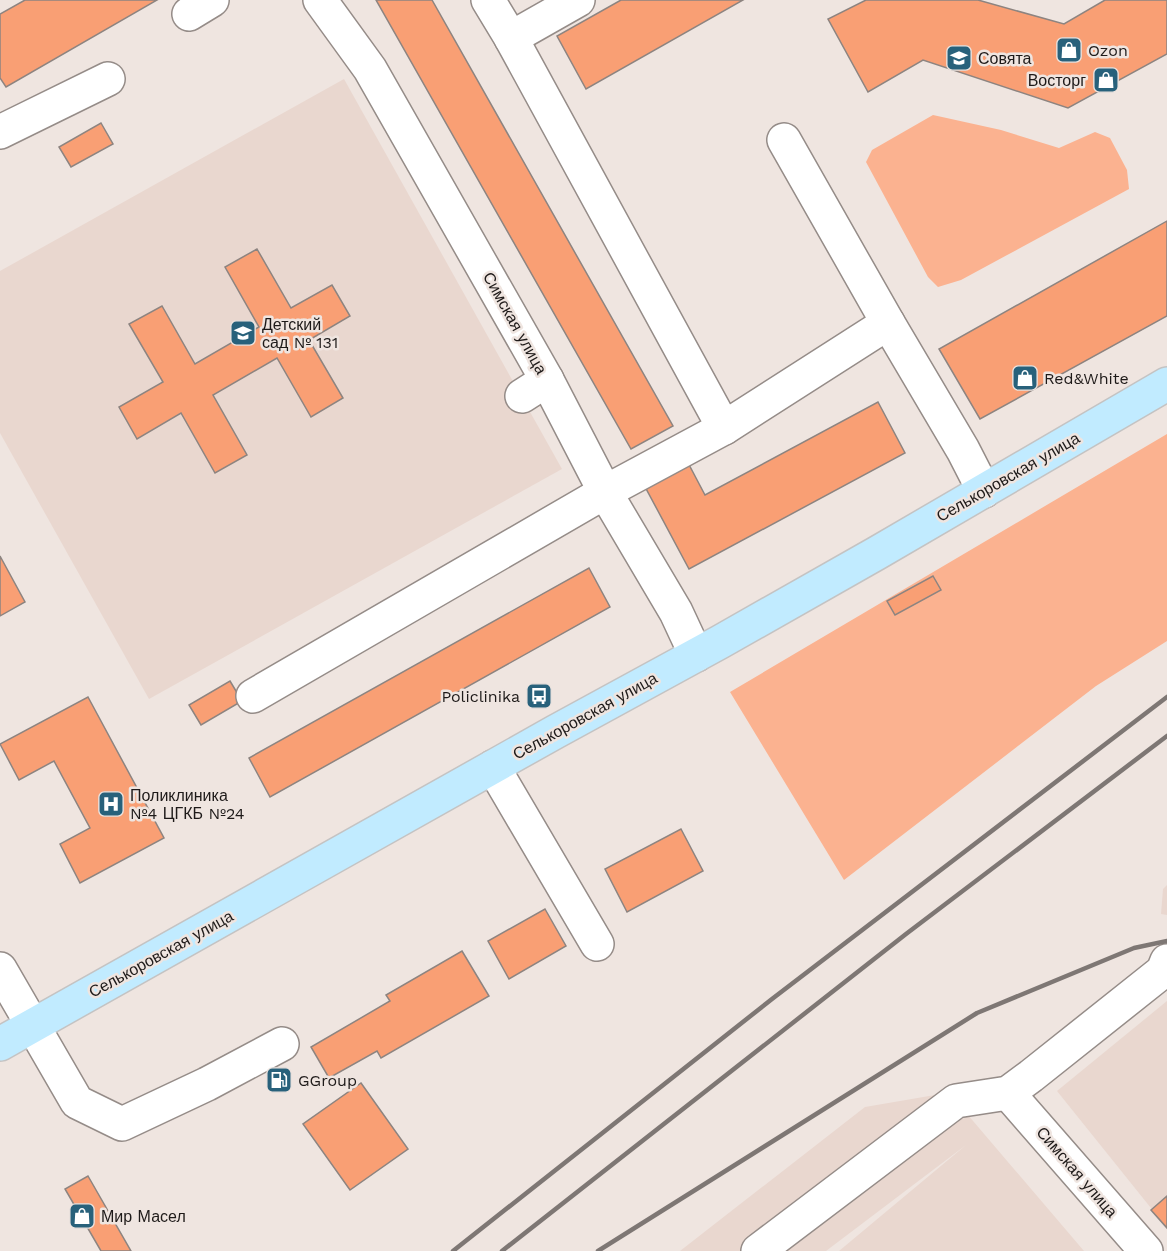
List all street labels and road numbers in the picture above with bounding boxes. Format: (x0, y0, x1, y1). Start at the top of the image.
street label: Симская улица (479, 269, 551, 377)
street label: Селькоровская улица (933, 428, 1083, 526)
street label: Селькоровская улица (509, 668, 661, 764)
street label: Селькоровская улица (85, 906, 237, 1002)
street label: Симская улица (1032, 1123, 1122, 1221)

